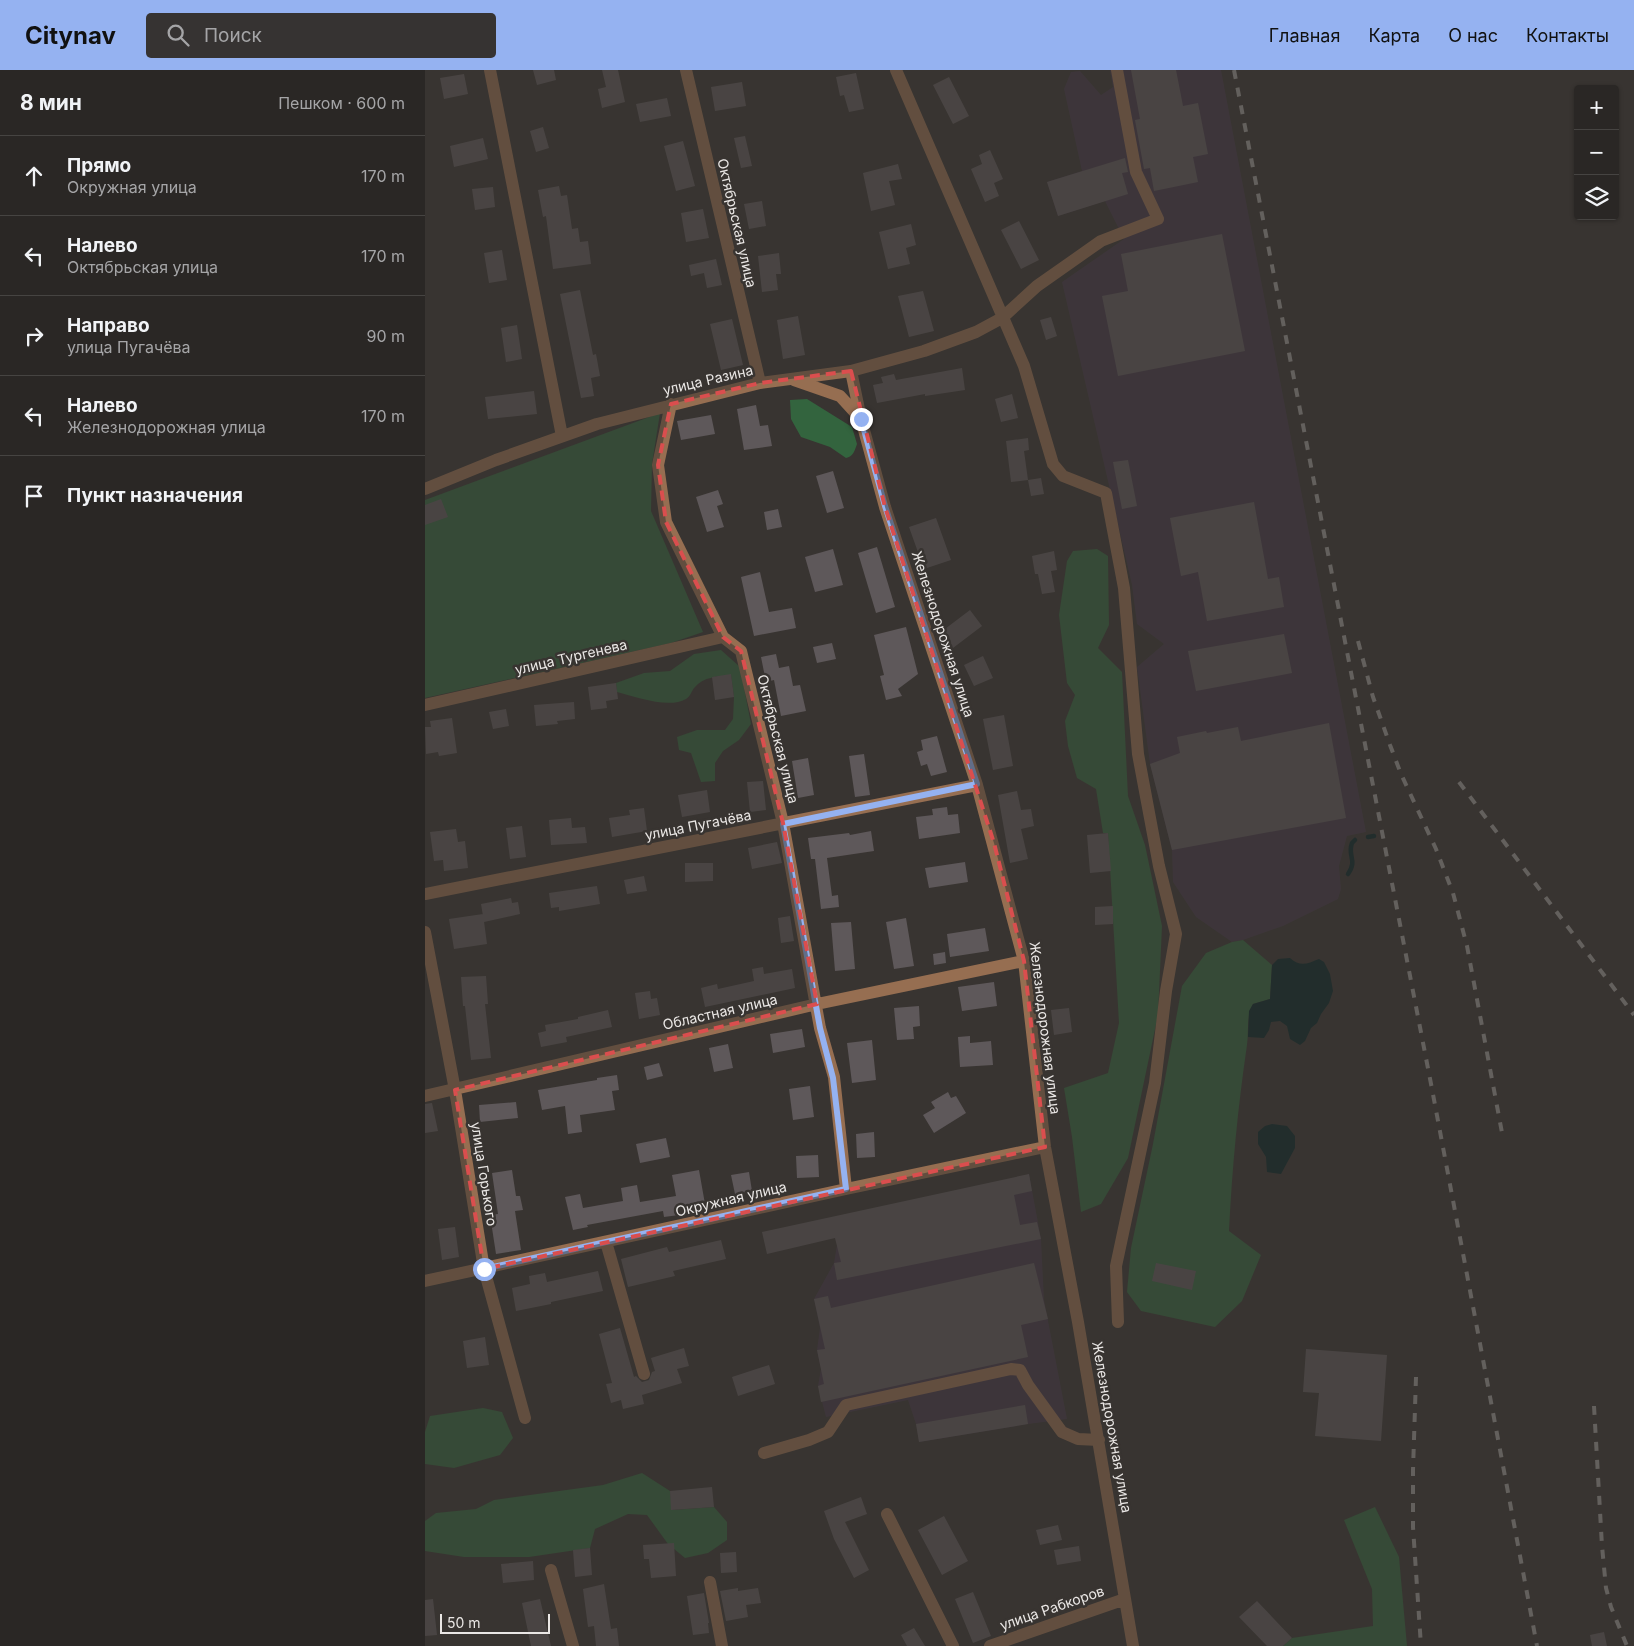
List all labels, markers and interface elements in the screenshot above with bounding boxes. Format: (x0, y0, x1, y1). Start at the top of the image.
search box (146, 13, 496, 58)
text: Citynav (25, 21, 116, 50)
icon: search (164, 21, 192, 49)
text: Поиск (204, 24, 262, 47)
text: Главная (1269, 25, 1340, 46)
text: Карта (1368, 25, 1420, 46)
text: О нас (1448, 25, 1498, 46)
text: Контакты (1526, 25, 1609, 46)
map controls (1574, 85, 1619, 220)
button: + (1574, 85, 1619, 130)
text: 8 мин (20, 90, 82, 115)
text: Пешком · 600 m (278, 93, 405, 113)
button: − (1574, 130, 1619, 175)
text: Прямо (67, 154, 131, 177)
street label: Октябрьская улица (714, 157, 761, 289)
icon: ahead (20, 162, 48, 190)
text: 170 m (361, 166, 405, 186)
button: layers (1574, 175, 1619, 220)
text: Окружная улица (67, 177, 197, 197)
text: Налево (67, 234, 138, 257)
icon: left (20, 242, 48, 270)
text: 170 m (361, 246, 405, 266)
text: Октябрьская улица (67, 257, 218, 277)
text: Направо (67, 314, 150, 337)
icon: right (20, 322, 48, 350)
text: 90 m (366, 326, 405, 346)
text: улица Пугачёва (67, 337, 190, 357)
street label: улица Разина (661, 361, 755, 398)
text: Налево (67, 394, 138, 417)
icon: left (20, 402, 48, 430)
text: 170 m (361, 406, 405, 426)
route end (850, 408, 873, 431)
text: Железнодорожная улица (67, 417, 266, 437)
icon: arrive (20, 482, 48, 510)
text: Пункт назначения (67, 484, 243, 507)
street label: Железнодорожная улица (909, 549, 978, 719)
street label: улица Тургенева (513, 635, 629, 678)
street label: Октябрьская улица (754, 673, 803, 805)
street label: улица Пугачёва (643, 806, 753, 843)
street label: Железнодорожная улица (1026, 941, 1065, 1115)
street label: Областная улица (661, 990, 779, 1033)
street label: улица Горького (468, 1121, 501, 1227)
street label: Окружная улица (674, 1177, 788, 1220)
route start (473, 1258, 496, 1281)
street label: Железнодорожная улица (1089, 1340, 1136, 1514)
street label: улица Рабкоров (997, 1582, 1106, 1633)
scale bar (440, 1611, 550, 1634)
text: 50 m (447, 1614, 481, 1631)

